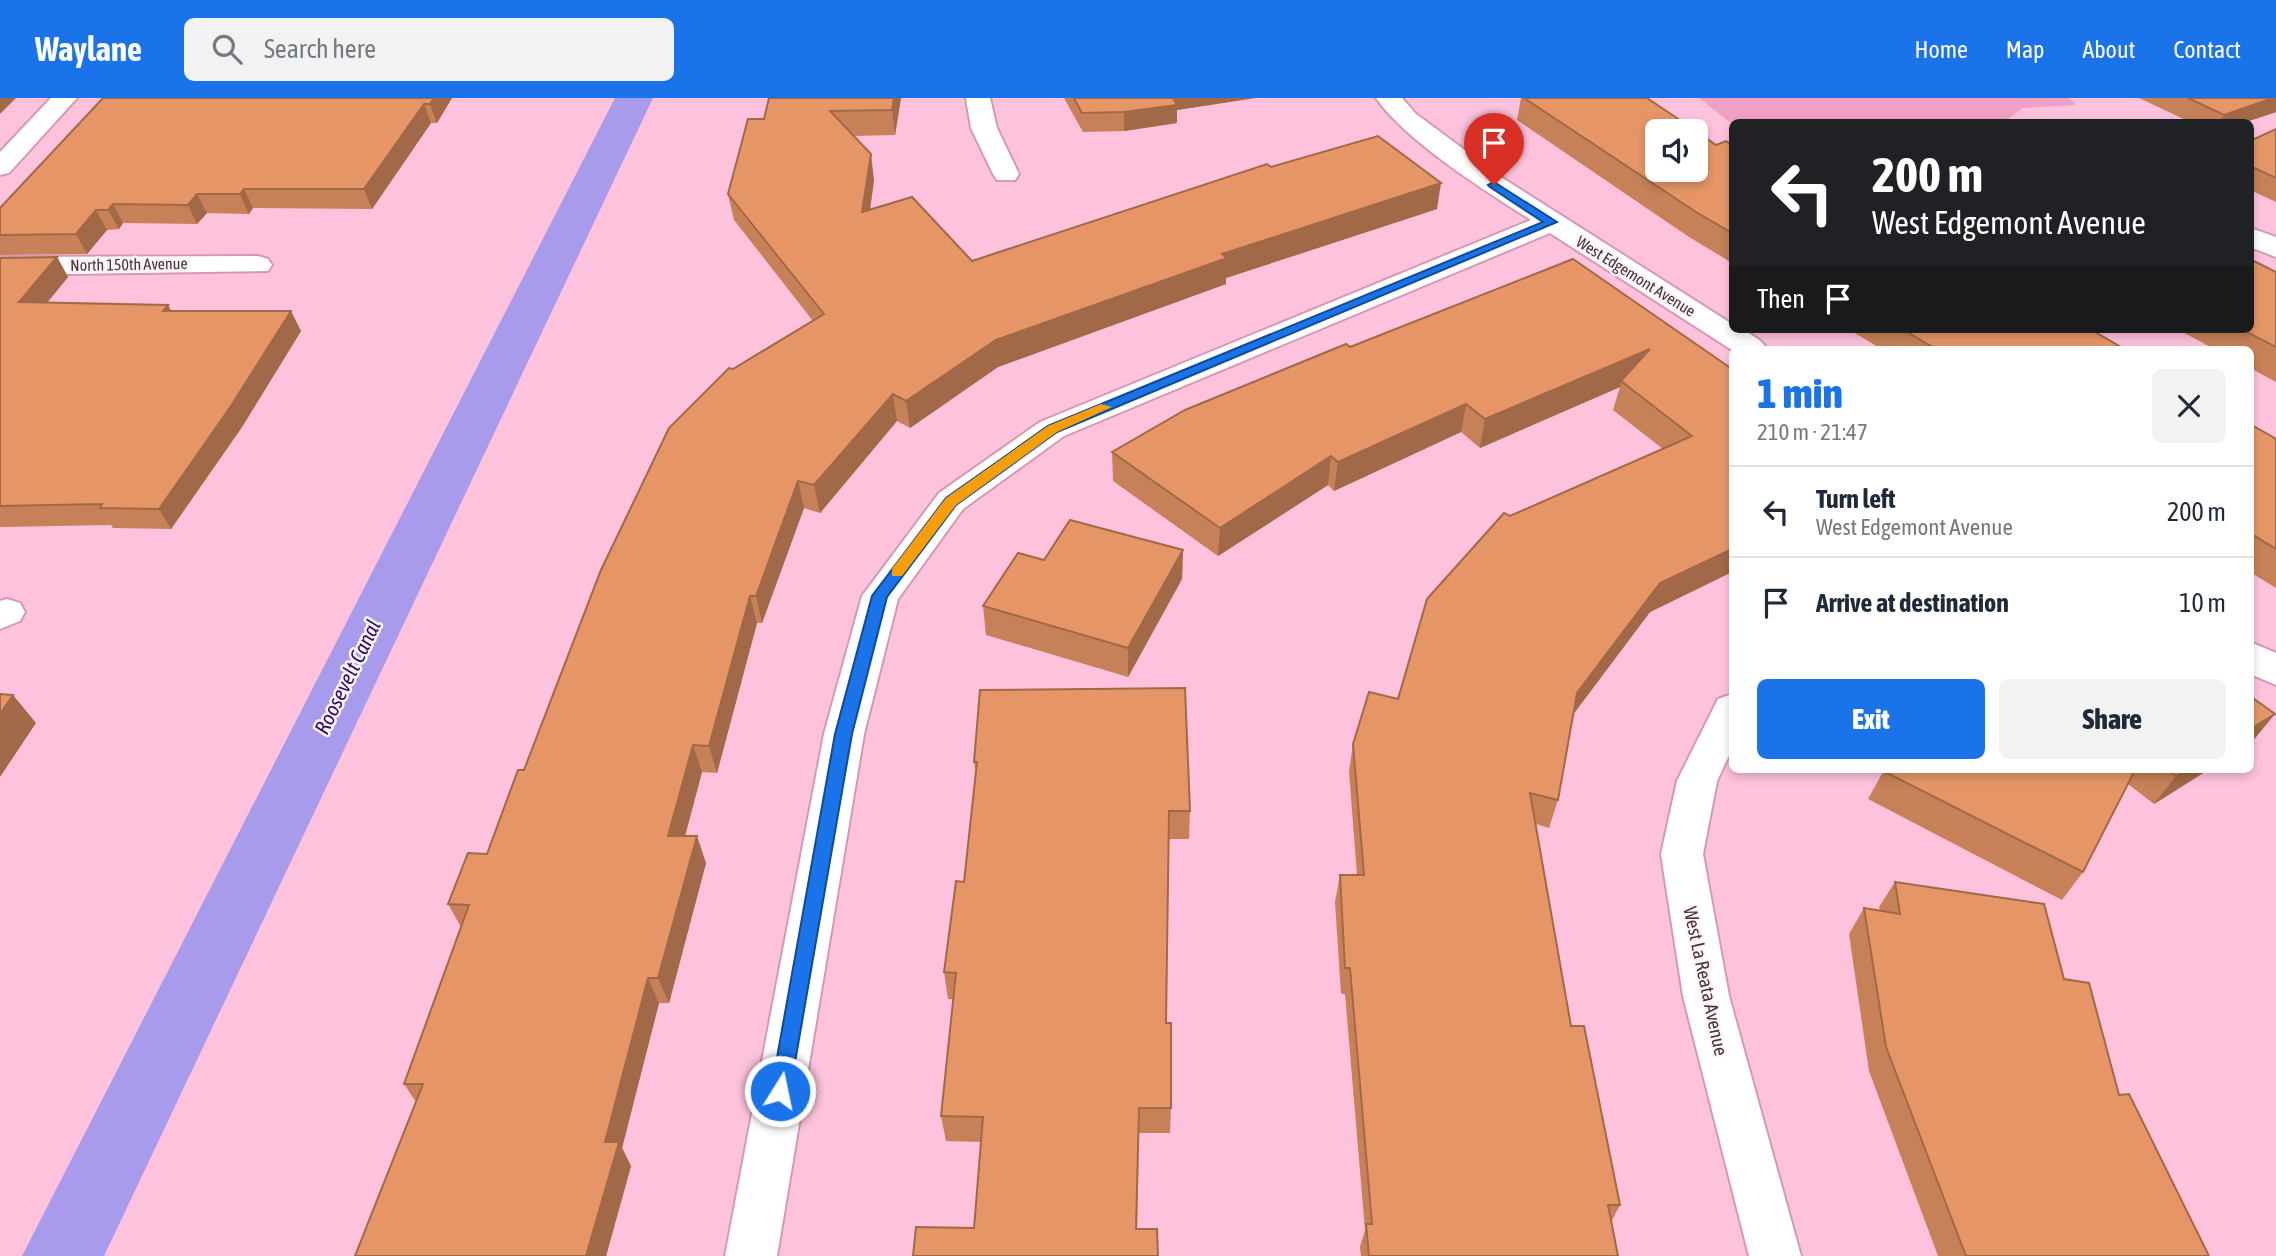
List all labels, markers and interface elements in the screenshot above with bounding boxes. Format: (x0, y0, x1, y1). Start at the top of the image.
search box (184, 18, 674, 81)
text: Waylane (35, 30, 142, 68)
icon: search (208, 30, 246, 68)
text: Search here (264, 34, 376, 64)
text: Home (1914, 36, 1968, 63)
text: Map (2006, 36, 2044, 63)
text: About (2082, 36, 2135, 63)
text: Contact (2173, 36, 2241, 63)
pin (1464, 113, 1524, 185)
map controls (1645, 119, 1708, 182)
button: sound (1645, 119, 1708, 182)
icon: arrive (1475, 124, 1513, 162)
text: 200 m (1872, 146, 1983, 202)
icon: left (1757, 147, 1848, 238)
text: West Edgemont Avenue (1872, 204, 2146, 241)
street label: West Edgemont Avenue (1573, 232, 1699, 321)
street label: North 150th Avenue (70, 254, 188, 274)
icon: arrive (1819, 280, 1857, 318)
text: Then (1757, 284, 1805, 314)
text: 1 min (1757, 369, 1843, 417)
button: close (2152, 369, 2226, 443)
text: 210 m · 21:47 (1757, 419, 1868, 445)
text: Turn left (1816, 484, 1896, 514)
icon: left (1757, 493, 1795, 531)
text: 200 m (2167, 497, 2226, 527)
text: West Edgemont Avenue (1816, 514, 2013, 540)
icon: arrive (1757, 584, 1795, 622)
text: Arrive at destination (1816, 588, 2009, 618)
text: 10 m (2179, 588, 2226, 618)
water label: Roosevelt Canal (309, 615, 385, 738)
button: Exit (1757, 679, 1985, 759)
button: Share (1999, 679, 2226, 759)
street label: West La Reata Avenue (1679, 904, 1733, 1058)
position arrow (743, 1054, 817, 1128)

